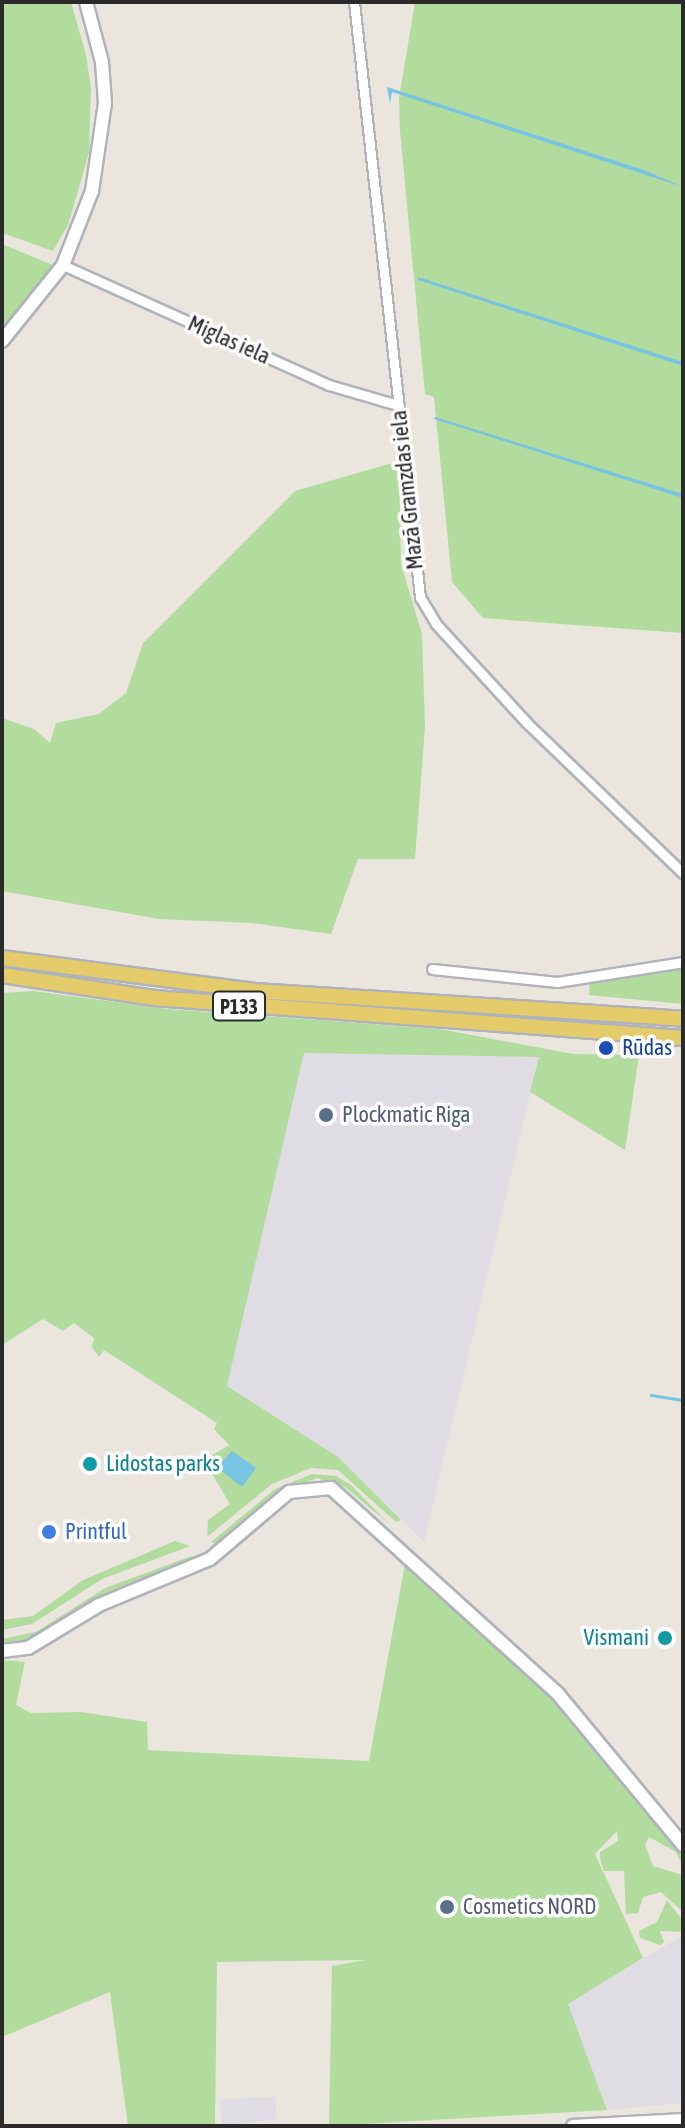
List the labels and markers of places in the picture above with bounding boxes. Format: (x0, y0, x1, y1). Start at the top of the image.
place label: Rūdas (622, 1035, 672, 1061)
marker: Rūdas (597, 1039, 615, 1057)
place label: Plockmatic Riga (342, 1102, 470, 1128)
marker: Plockmatic Riga (317, 1106, 335, 1124)
place label: Lidostas parks (106, 1451, 220, 1477)
marker: Lidostas parks (81, 1455, 99, 1473)
place label: Printful (65, 1519, 127, 1545)
marker: Printful (40, 1523, 58, 1541)
place label: Vismani (584, 1625, 649, 1651)
marker: Vismani (656, 1629, 674, 1647)
place label: Cosmetics NORD (463, 1894, 596, 1920)
marker: Cosmetics NORD (438, 1898, 456, 1916)

